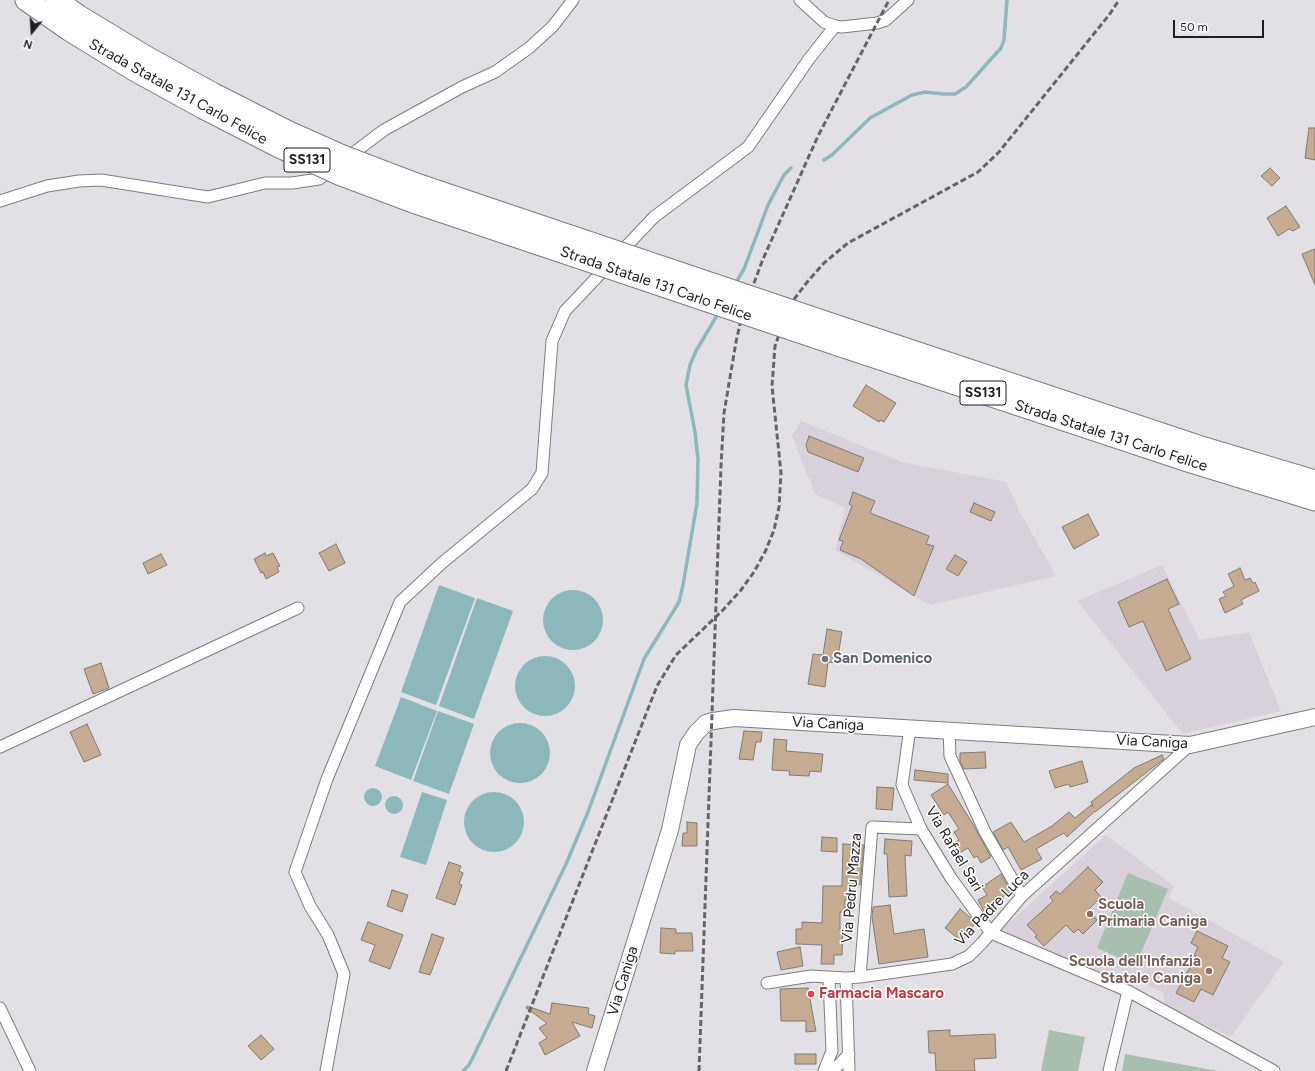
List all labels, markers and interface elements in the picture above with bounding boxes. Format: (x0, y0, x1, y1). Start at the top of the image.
north arrow (12, 12, 52, 52)
scale bar (1175, 12, 1266, 38)
text: 50 m (1180, 20, 1208, 34)
street label: Strada Statale 131 Carlo Felice (86, 35, 270, 149)
text: N (22, 36, 34, 51)
road number: SS131 (284, 148, 330, 172)
street label: Strada Statale 131 Carlo Felice (558, 243, 754, 325)
road number: SS131 (960, 381, 1006, 405)
street label: Strada Statale 131 Carlo Felice (1012, 396, 1210, 476)
place label: San Domenico (833, 650, 932, 668)
marker: San Domenico (820, 654, 830, 664)
street label: Via Caniga (792, 713, 864, 735)
street label: Via Caniga (1116, 731, 1188, 753)
street label: Via Rafael Sari (922, 803, 986, 895)
street label: Via Pedru Mazza (838, 832, 866, 944)
street label: Via Padre Luca (951, 866, 1033, 950)
place label: Scuola Primaria Caniga (1098, 896, 1207, 931)
marker: Scuola Primaria Caniga (1085, 909, 1095, 919)
street label: Via Caniga (604, 944, 642, 1018)
place label: Scuola dell'Infanzia Statale Caniga (1069, 953, 1201, 988)
marker: Scuola dell'Infanzia Statale Caniga (1204, 966, 1214, 976)
place label: Farmacia Mascaro (819, 985, 944, 1003)
marker: Farmacia Mascaro (806, 989, 816, 999)

